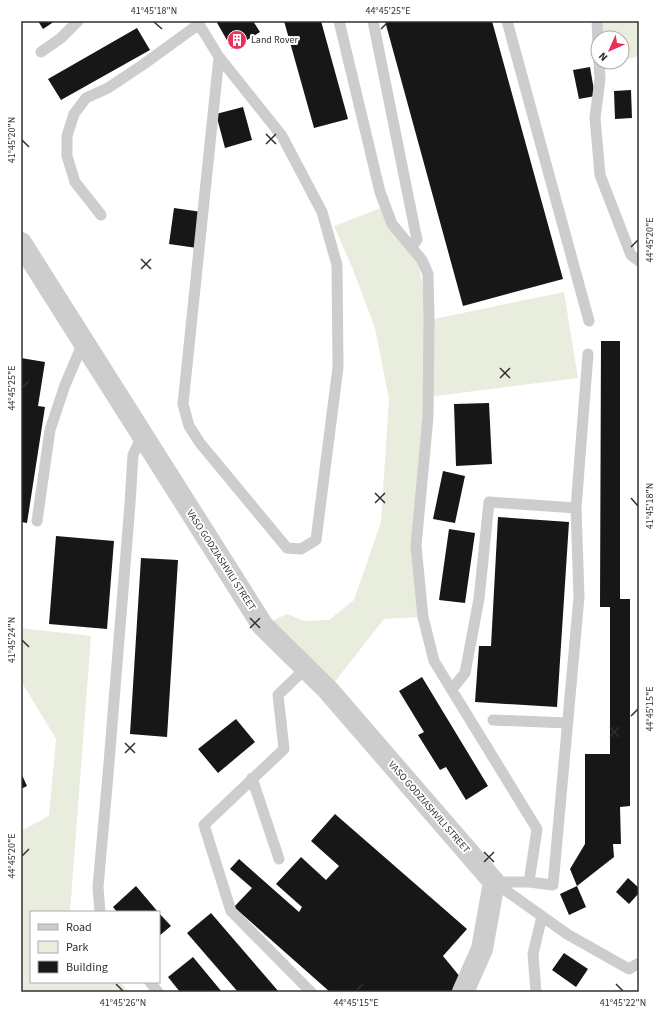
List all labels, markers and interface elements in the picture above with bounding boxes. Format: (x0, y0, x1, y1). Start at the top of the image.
text: 41°45'18"N (131, 4, 177, 18)
text: 44°45'25"E (365, 4, 411, 18)
building icon: Land Rover (226, 29, 248, 51)
north arrow (590, 30, 630, 70)
place label: Land Rover (251, 33, 298, 47)
text: N (595, 49, 611, 65)
text: 41°45'20"N (5, 117, 19, 163)
text: 44°45'20"E (643, 217, 657, 263)
text: 44°45'25"E (5, 365, 19, 411)
text: 41°45'18"N (643, 483, 657, 529)
street label: VASO GODZIASHVILI STREET (183, 507, 259, 614)
text: 41°45'24"N (5, 617, 19, 663)
text: 44°45'15"E (643, 686, 657, 732)
street label: VASO GODZIASHVILI STREET (385, 758, 473, 857)
text: 44°45'20"E (5, 833, 19, 879)
legend (30, 911, 160, 983)
text: Road (66, 919, 92, 936)
text: Park (66, 939, 88, 956)
text: Building (66, 959, 108, 976)
text: 41°45'26"N (100, 996, 146, 1010)
text: 44°45'15"E (333, 996, 379, 1010)
text: 41°45'22"N (600, 996, 646, 1010)

